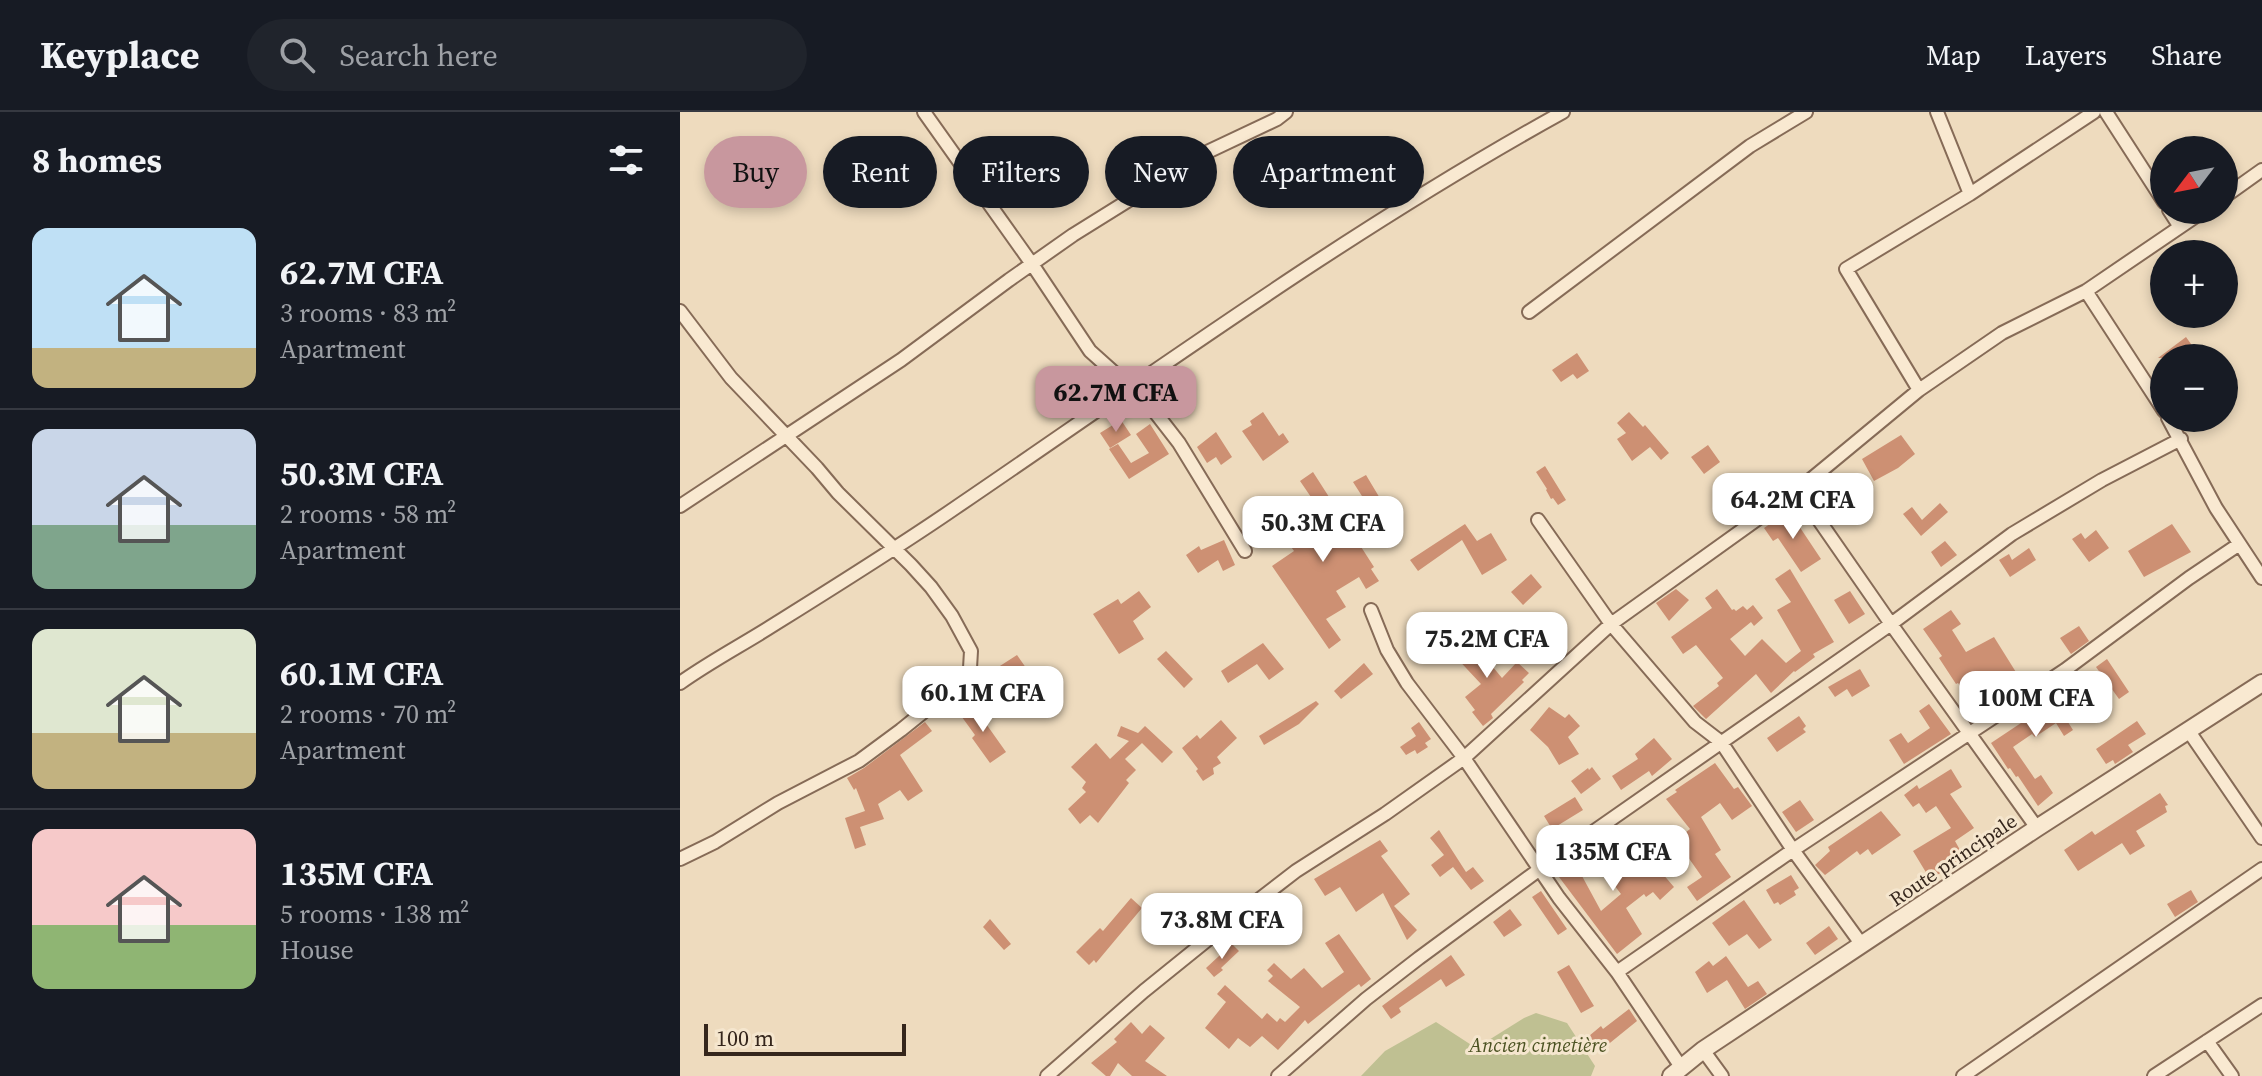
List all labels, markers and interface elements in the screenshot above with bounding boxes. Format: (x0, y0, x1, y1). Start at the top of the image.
search box (247, 19, 807, 91)
text: Keyplace (40, 29, 199, 81)
icon: search (275, 33, 319, 77)
text: Search here (339, 35, 498, 76)
text: Map (1926, 36, 1981, 74)
text: Layers (2025, 36, 2107, 74)
text: Share (2151, 36, 2222, 74)
chip: Buy (704, 136, 807, 208)
chip: Rent (823, 136, 937, 208)
chip: Filters (953, 136, 1089, 208)
chip: New (1105, 136, 1217, 208)
chip: Apartment (1233, 136, 1424, 208)
north arrow (2150, 136, 2238, 224)
map controls (2150, 136, 2238, 432)
text: 8 homes (32, 137, 162, 183)
icon: filters (604, 138, 648, 182)
button: + (2150, 240, 2238, 328)
text: 62.7M CFA (280, 249, 444, 295)
icon: home (96, 260, 192, 356)
text: 3 rooms · 83 m² (280, 295, 456, 331)
text: Apartment (280, 331, 405, 367)
button: − (2150, 344, 2238, 432)
pin: 62.7M CFA (1024, 366, 1208, 434)
text: 62.7M CFA (1053, 374, 1179, 410)
text: 50.3M CFA (280, 450, 444, 496)
icon: home (96, 461, 192, 557)
pin: 64.2M CFA (1701, 473, 1885, 541)
text: 64.2M CFA (1730, 481, 1856, 517)
text: 2 rooms · 58 m² (280, 496, 456, 532)
pin: 50.3M CFA (1231, 496, 1415, 564)
text: 50.3M CFA (1260, 504, 1386, 540)
text: Apartment (280, 532, 405, 568)
pin: 75.2M CFA (1395, 612, 1579, 680)
text: 75.2M CFA (1424, 620, 1550, 656)
text: 60.1M CFA (280, 650, 444, 696)
icon: home (96, 661, 192, 757)
pin: 60.1M CFA (891, 666, 1075, 734)
pin: 100M CFA (1953, 671, 2119, 739)
text: 60.1M CFA (920, 674, 1046, 710)
text: 100M CFA (1977, 679, 2095, 715)
text: 2 rooms · 70 m² (280, 696, 456, 732)
text: Apartment (280, 732, 405, 768)
street label: Route principale (1884, 807, 2022, 913)
pin: 135M CFA (1530, 825, 1696, 893)
text: 135M CFA (1554, 833, 1672, 869)
text: 135M CFA (280, 850, 433, 896)
icon: home (96, 861, 192, 957)
pin: 73.8M CFA (1130, 893, 1314, 961)
text: 5 rooms · 138 m² (280, 896, 469, 932)
text: 73.8M CFA (1159, 901, 1285, 937)
text: House (280, 932, 354, 968)
scale bar (704, 1020, 906, 1056)
text: 100 m (716, 1023, 774, 1053)
park label: Ancien cimetière (1468, 1031, 1607, 1059)

